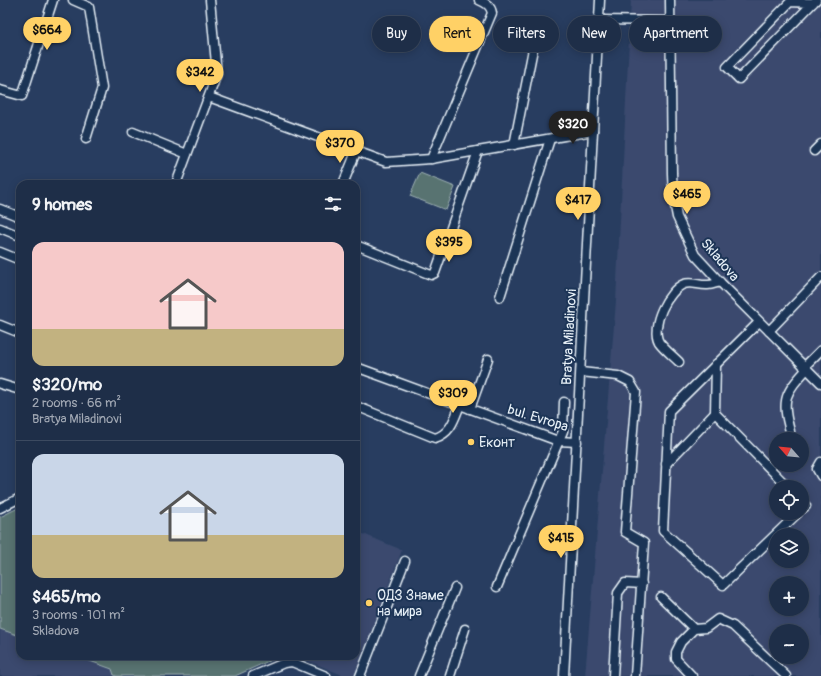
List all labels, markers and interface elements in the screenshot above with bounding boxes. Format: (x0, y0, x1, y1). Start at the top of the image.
chip: Buy (372, 16, 421, 52)
chip: Rent (429, 16, 485, 52)
chip: Filters (493, 16, 559, 52)
chip: New (567, 16, 621, 52)
chip: Apartment (629, 16, 722, 52)
pin: $664 (23, 17, 71, 51)
text: $664 (32, 22, 62, 38)
pin: $342 (176, 59, 224, 93)
text: $342 (185, 64, 215, 80)
pin: $320 (549, 111, 597, 145)
text: $320 (558, 116, 588, 132)
pin: $370 (316, 130, 364, 164)
text: $370 (325, 135, 355, 151)
pin: $465 (663, 181, 711, 215)
text: $465 (672, 186, 702, 202)
pin: $417 (554, 187, 602, 221)
text: $417 (565, 192, 591, 208)
icon: filters (322, 193, 344, 215)
text: 9 homes (32, 194, 92, 215)
pin: $395 (425, 229, 473, 263)
text: $395 (435, 234, 463, 250)
street label: Skladova (697, 235, 743, 285)
icon: home (152, 268, 224, 340)
street label: Bratya Miladinovi (558, 288, 580, 386)
text: $320/mo (32, 374, 102, 395)
pin: $309 (429, 380, 477, 414)
text: $309 (438, 385, 468, 401)
text: 2 rooms · 66 m² (32, 395, 121, 411)
street label: bul. Evropa (506, 401, 570, 435)
text: Bratya Miladinovi (32, 411, 121, 427)
north arrow (769, 432, 809, 472)
map controls (769, 432, 809, 664)
place label: Еконт (479, 434, 515, 451)
marker: Еконт (466, 437, 476, 447)
icon: home (152, 480, 224, 552)
button: locate (769, 480, 809, 520)
pin: $415 (537, 525, 585, 559)
button: layers (769, 528, 809, 568)
text: $415 (548, 530, 574, 546)
button: + (769, 576, 809, 616)
text: $465/mo (32, 586, 101, 607)
place label: ОДЗ Знаме на мира (377, 587, 444, 620)
marker: ОДЗ Знаме на мира (364, 598, 374, 608)
text: 3 rooms · 101 m² (32, 607, 125, 623)
text: Skladova (32, 623, 79, 639)
button: − (769, 624, 809, 664)

